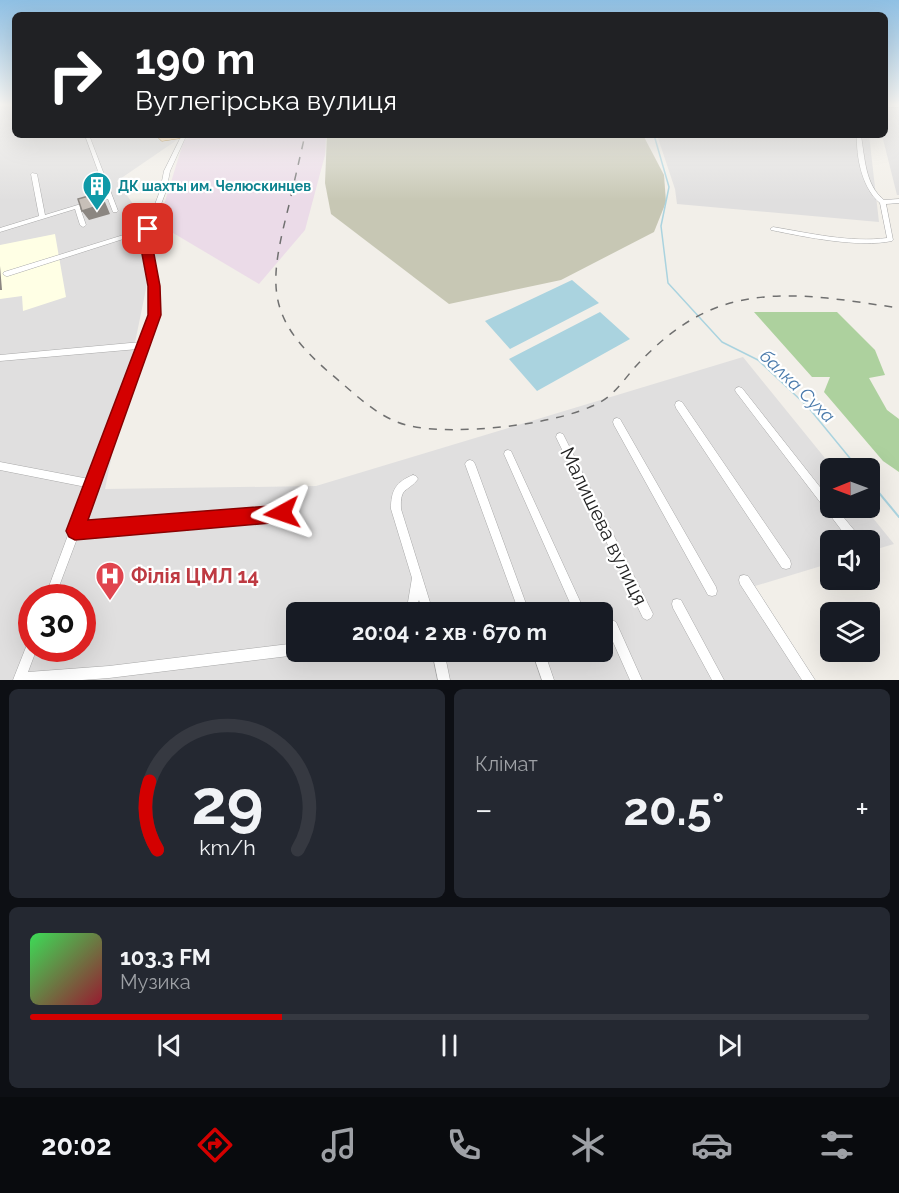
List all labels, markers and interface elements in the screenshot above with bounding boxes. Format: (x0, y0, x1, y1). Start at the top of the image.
text: 190 m (135, 35, 255, 84)
icon: right (36, 36, 114, 114)
text: Вуглегірська вулиця (135, 85, 397, 116)
building icon: ДК шахты им. Челюскинцев (81, 170, 113, 212)
place label: ДК шахты им. Челюскинцев (118, 178, 311, 194)
pin (122, 203, 173, 254)
icon: arrive (131, 212, 164, 245)
water label: балка Суха (755, 345, 839, 427)
street label: Малишева вулиця (555, 443, 653, 609)
north arrow (820, 458, 880, 518)
map controls (820, 458, 880, 662)
position arrow (250, 481, 314, 545)
button: sound (820, 530, 880, 590)
hospital icon: Філія ЦМЛ 14 (94, 560, 126, 602)
place label: Філія ЦМЛ 14 (131, 564, 259, 588)
speed limit sign: 30 (18, 584, 96, 662)
button: layers (820, 602, 880, 662)
text: 20:04 · 2 хв · 670 m (352, 619, 547, 645)
text: Клімат (475, 752, 538, 776)
text: 29 (191, 765, 263, 839)
text: 20.5° (624, 783, 724, 836)
text: − (475, 790, 493, 829)
text: + (855, 790, 869, 829)
text: km/h (199, 836, 255, 861)
text: 103.3 FM (120, 944, 211, 970)
text: Музика (120, 970, 191, 994)
icon: previous (153, 1029, 186, 1062)
icon: pause (433, 1029, 466, 1062)
icon: next (713, 1029, 746, 1062)
icon: directions (194, 1124, 236, 1166)
icon: music (318, 1124, 360, 1166)
icon: phone (443, 1124, 485, 1166)
icon: climate (567, 1124, 609, 1166)
icon: car (691, 1124, 733, 1166)
icon: filters (816, 1124, 858, 1166)
text: 20:02 (41, 1130, 111, 1161)

